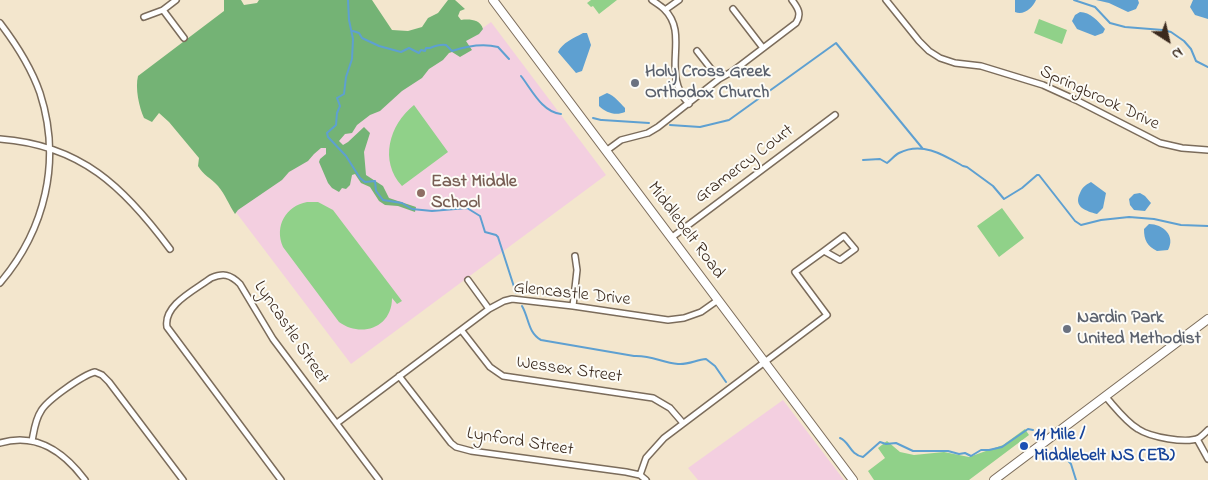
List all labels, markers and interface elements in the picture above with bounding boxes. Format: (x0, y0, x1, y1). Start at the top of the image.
north arrow (1143, 15, 1193, 65)
text: N (1167, 41, 1187, 64)
place label: Holy Cross Greek Orthodox Church (645, 62, 770, 104)
street label: Springbrook Drive (1036, 62, 1162, 136)
marker: Holy Cross Greek Orthodox Church (629, 77, 641, 89)
street label: Gramercy Court (691, 121, 799, 209)
place label: East Middle School (431, 172, 517, 214)
street label: Middlebelt Road (642, 178, 728, 284)
marker: East Middle School (415, 187, 427, 199)
street label: Lyncastle Street (248, 277, 332, 389)
street label: Glencastle Drive (513, 278, 631, 312)
place label: Nardin Park United Methodist (1077, 308, 1201, 350)
marker: Nardin Park United Methodist (1061, 323, 1073, 335)
street label: Wessex Street (515, 353, 623, 389)
street label: Lynford Street (465, 424, 575, 462)
place label: 11 Mile / Middlebelt NS (EB) (1034, 425, 1175, 468)
marker: 11 Mile / Middlebelt NS (EB) (1018, 440, 1030, 452)

